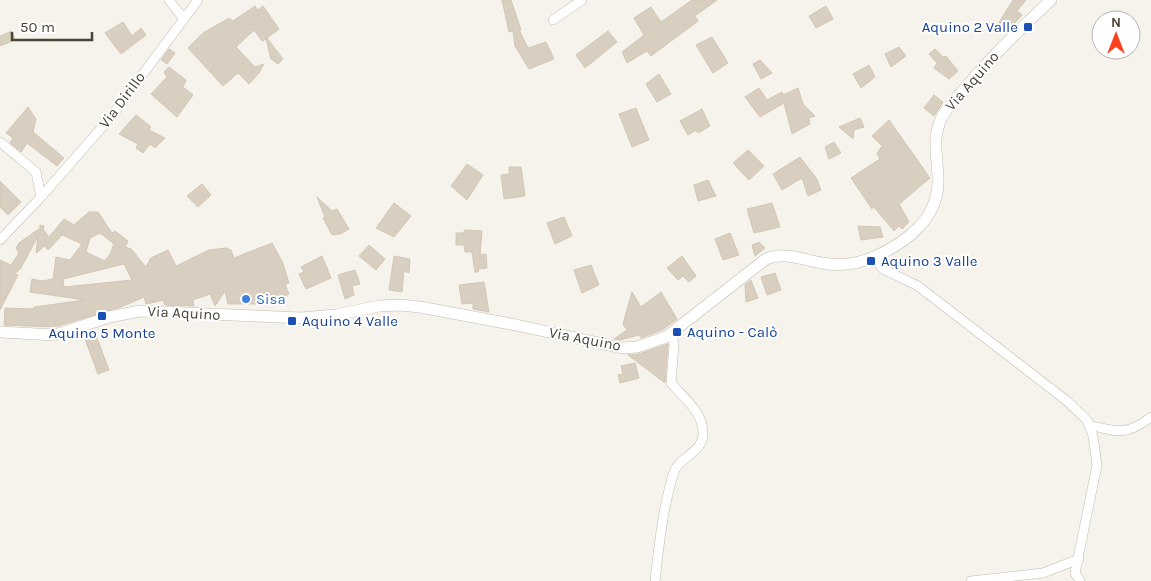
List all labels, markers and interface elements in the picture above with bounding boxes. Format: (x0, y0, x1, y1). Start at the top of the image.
scale bar (12, 10, 92, 42)
north arrow (1091, 10, 1141, 60)
text: N (1111, 14, 1121, 31)
text: 50 m (20, 18, 55, 36)
place label: Aquino 2 Valle (922, 18, 1018, 36)
marker: Aquino 2 Valle (1022, 21, 1034, 33)
street label: Via Aquino (941, 48, 1003, 114)
street label: Via Dirillo (95, 68, 149, 132)
place label: Aquino 3 Valle (881, 252, 978, 270)
marker: Aquino 3 Valle (865, 255, 877, 267)
place label: Sisa (256, 290, 286, 308)
marker: Sisa (240, 293, 252, 305)
street label: Via Aquino (147, 302, 221, 324)
marker: Aquino 5 Monte (96, 310, 108, 322)
place label: Aquino 4 Valle (302, 312, 398, 330)
marker: Aquino 4 Valle (286, 315, 298, 327)
street label: Via Aquino (547, 323, 623, 355)
place label: Aquino - Calò (687, 323, 777, 341)
place label: Aquino 5 Monte (48, 324, 156, 342)
marker: Aquino - Calò (671, 326, 683, 338)

